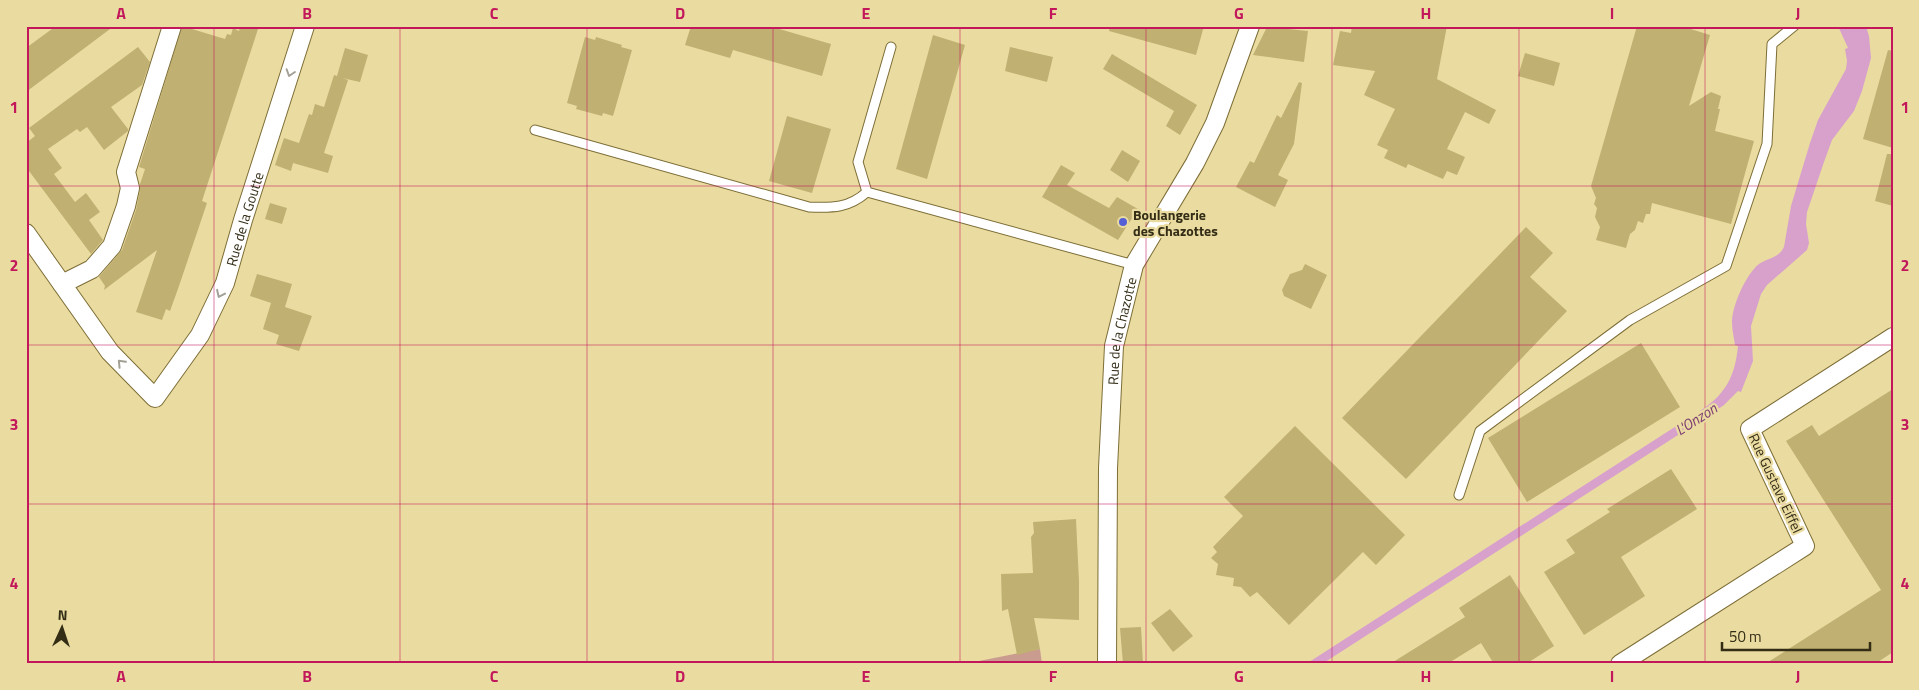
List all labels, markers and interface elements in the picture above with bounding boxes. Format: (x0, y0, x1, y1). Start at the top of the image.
text: A (116, 1, 126, 25)
text: B (302, 1, 312, 25)
text: C (490, 1, 499, 25)
text: D (675, 1, 685, 25)
text: E (862, 1, 871, 25)
text: F (1049, 1, 1058, 25)
text: G (1234, 1, 1244, 25)
text: H (1421, 1, 1431, 25)
text: I (1610, 1, 1614, 25)
text: J (1796, 1, 1800, 25)
one-way arrow (286, 68, 296, 76)
text: 1 (10, 95, 18, 119)
text: 1 (1901, 95, 1909, 119)
street label: Rue de la Goutte (220, 169, 268, 268)
place label: Boulangerie des Chazottes (1133, 204, 1218, 241)
marker: Boulangerie des Chazottes (1117, 216, 1129, 228)
text: 2 (10, 253, 18, 277)
text: 2 (1901, 253, 1909, 277)
street label: Rue de la Chazotte (1102, 275, 1141, 386)
one-way arrow (215, 289, 226, 298)
one-way arrow (118, 360, 127, 369)
water label: L'Onzon (1671, 397, 1722, 441)
text: 3 (10, 412, 18, 436)
text: 3 (1901, 412, 1909, 436)
street label: Rue Gustave Eiffel (1744, 430, 1808, 536)
text: 4 (10, 571, 19, 595)
text: 4 (1901, 571, 1910, 595)
north arrow (38, 602, 88, 652)
text: N (57, 604, 68, 625)
scale bar (1722, 620, 1869, 652)
text: 50 m (1729, 625, 1762, 648)
text: A (116, 664, 126, 688)
text: B (302, 664, 312, 688)
text: C (490, 664, 499, 688)
text: D (675, 664, 685, 688)
text: E (862, 664, 871, 688)
text: F (1049, 664, 1058, 688)
text: G (1234, 664, 1244, 688)
text: H (1421, 664, 1431, 688)
text: I (1610, 664, 1614, 688)
text: J (1796, 664, 1800, 688)

